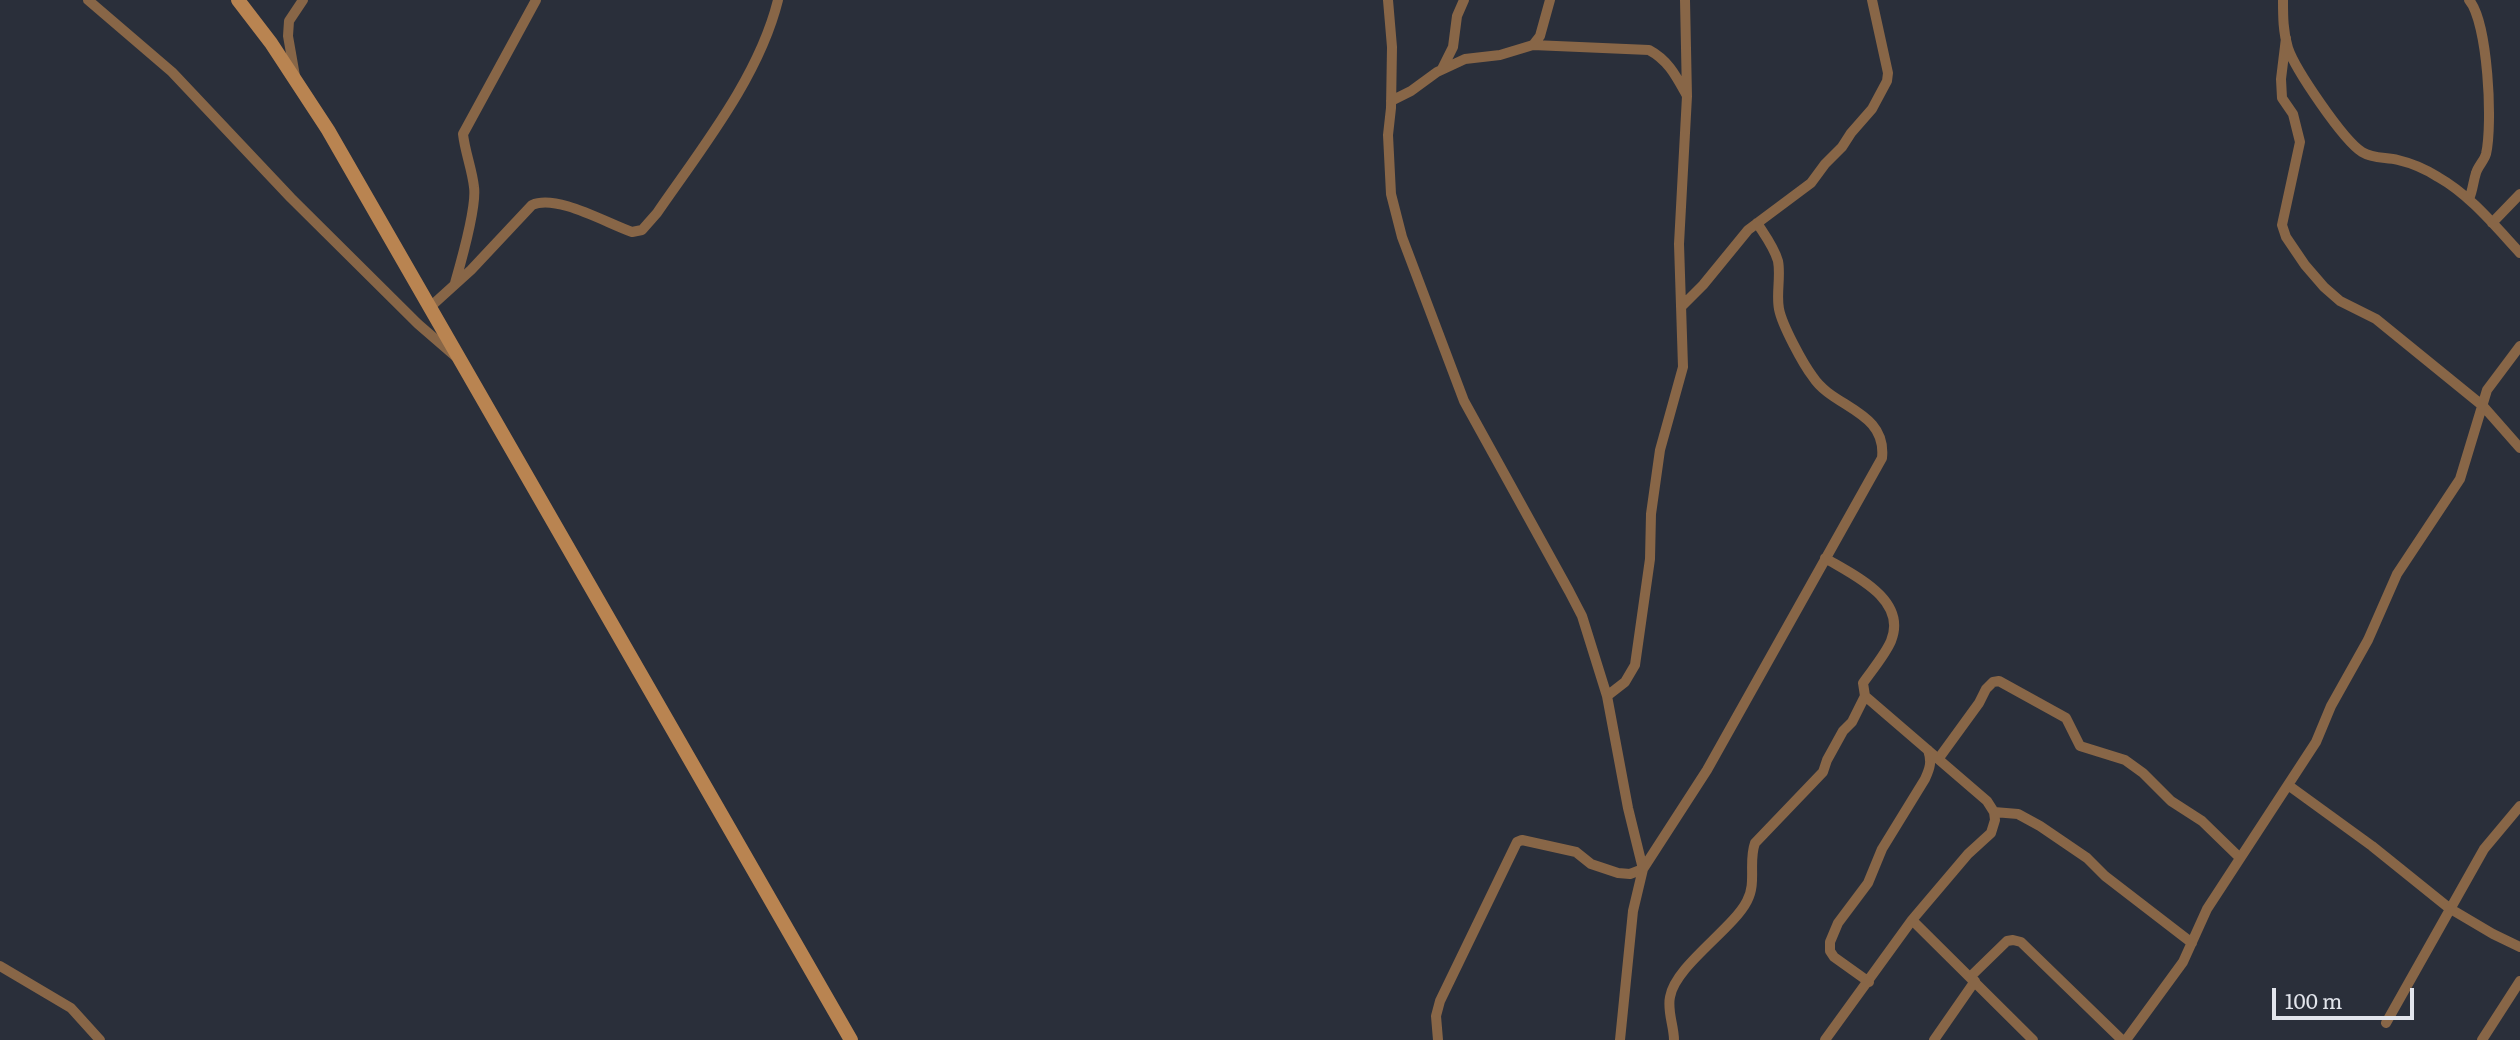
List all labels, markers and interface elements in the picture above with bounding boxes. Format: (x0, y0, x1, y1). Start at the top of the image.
scale bar (2275, 974, 2417, 1018)
text: 100 m (2285, 984, 2342, 1015)

